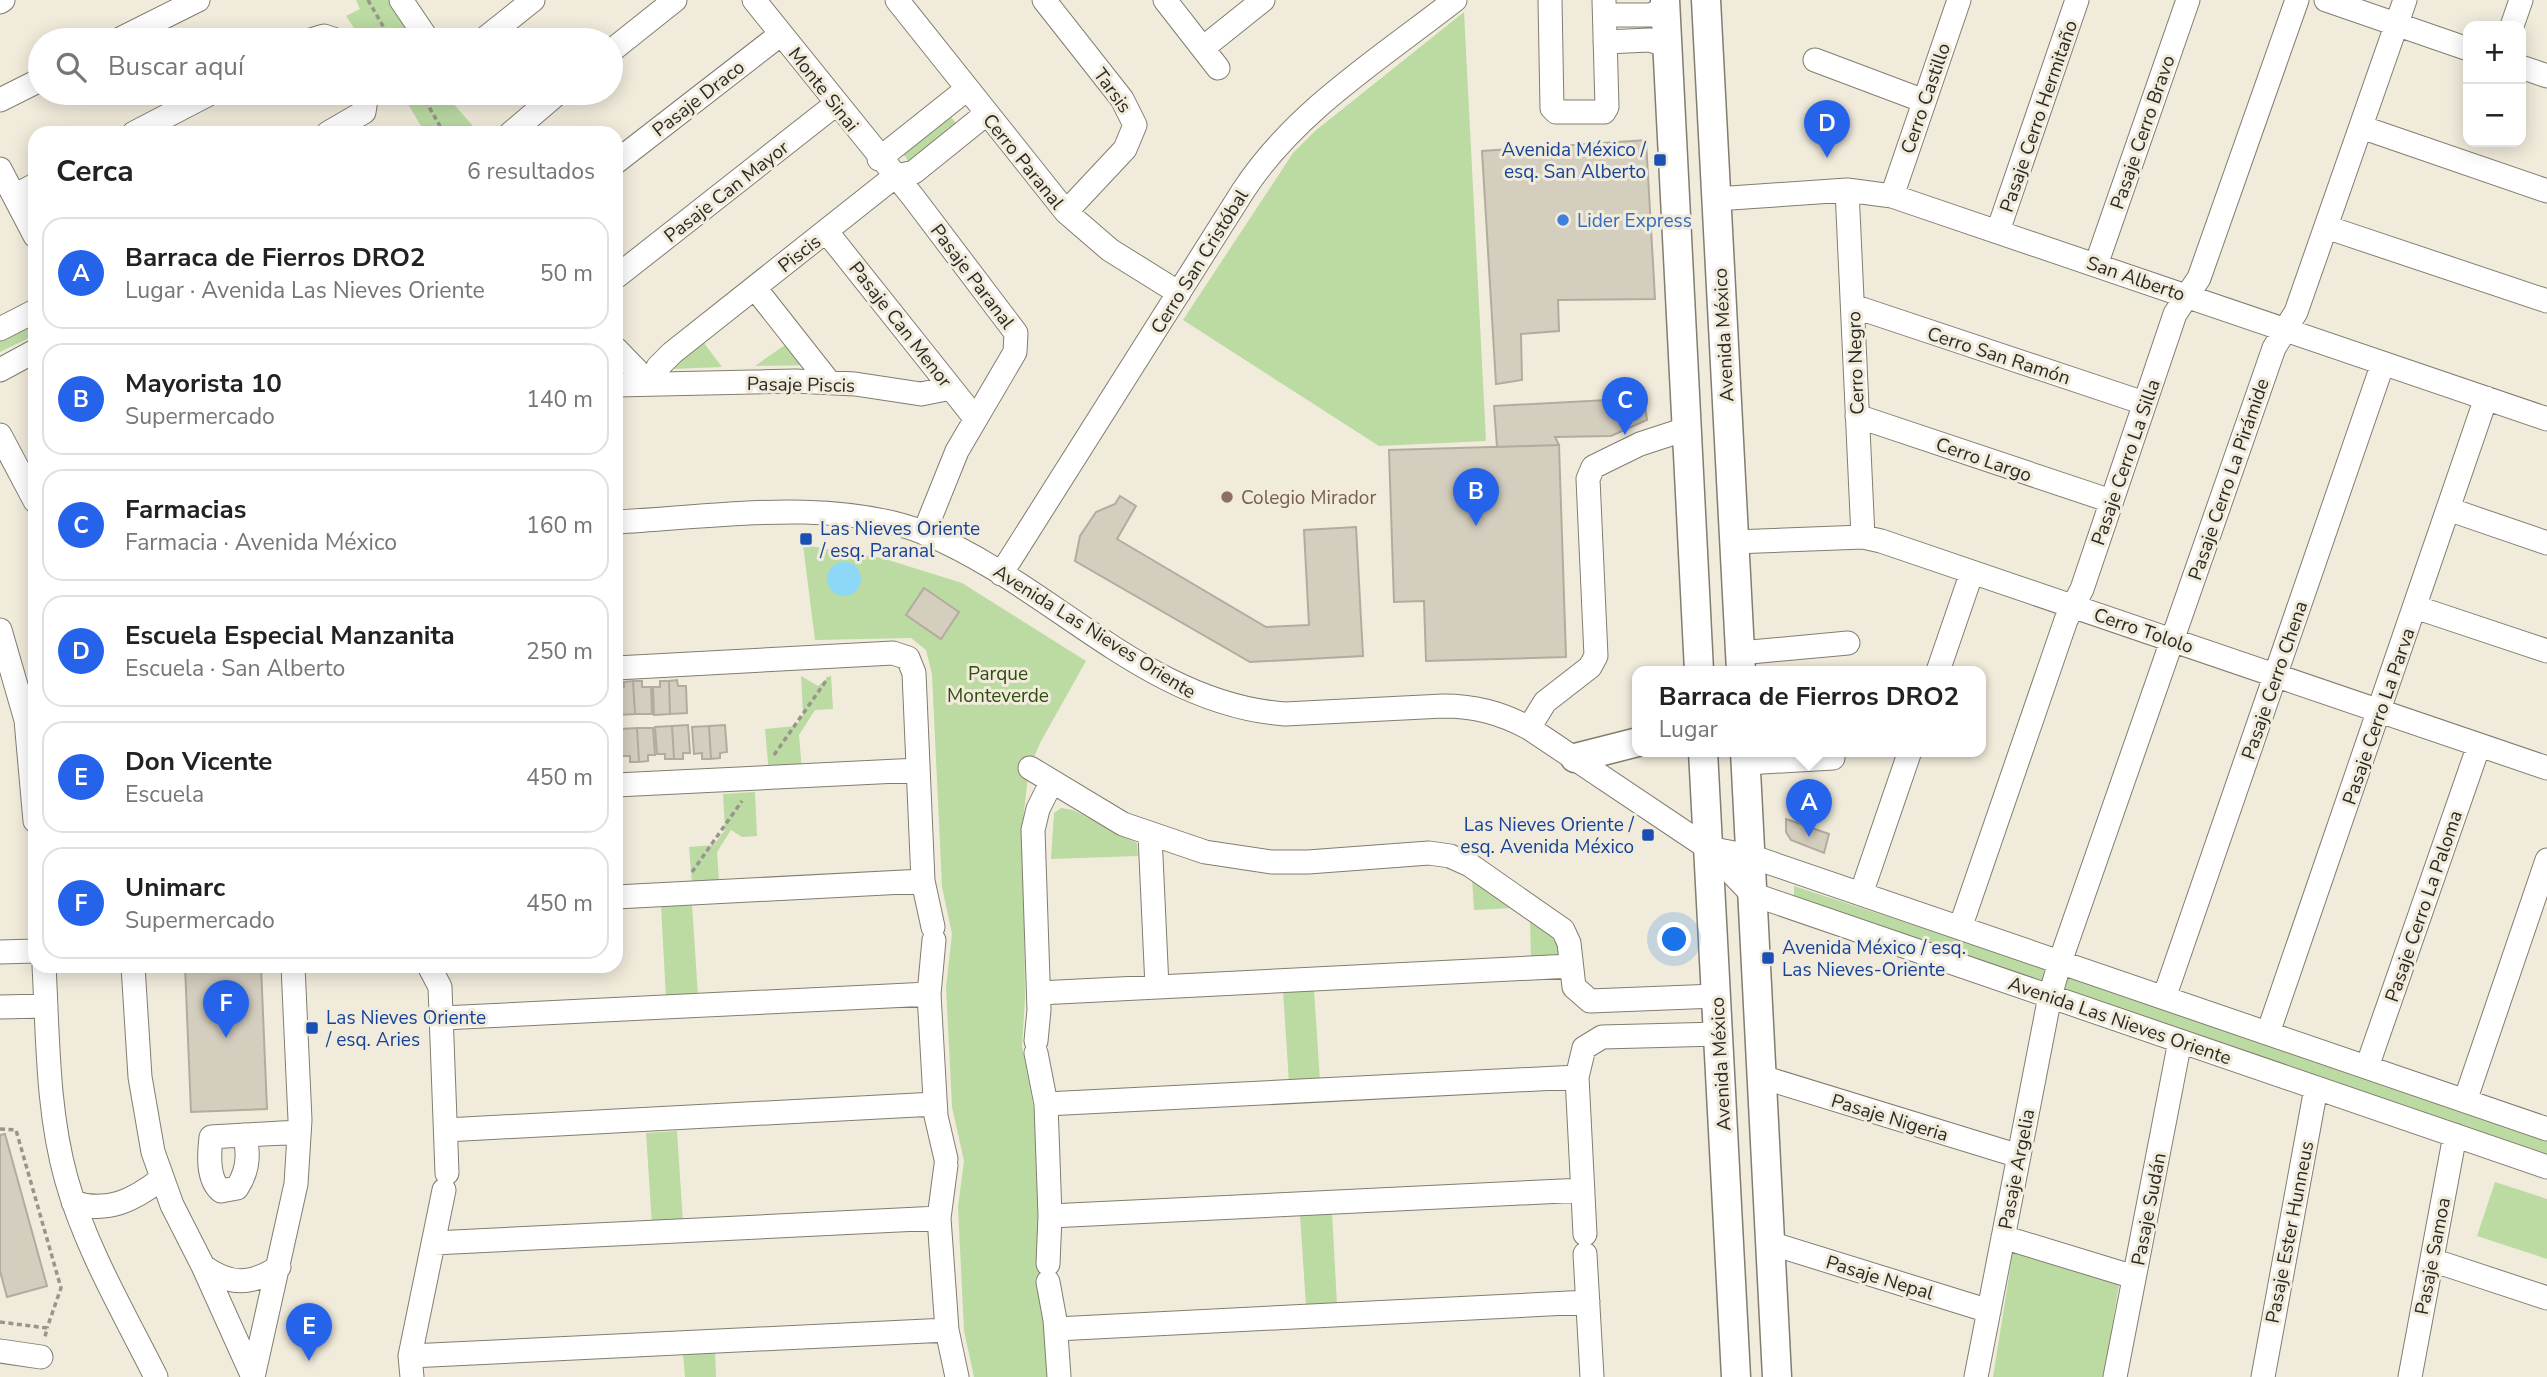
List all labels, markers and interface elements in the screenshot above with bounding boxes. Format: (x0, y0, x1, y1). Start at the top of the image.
street label: Pasaje Cerro Hermitaño (1994, 17, 2084, 216)
map controls (2463, 21, 2526, 147)
button: + (2463, 21, 2526, 84)
search box (28, 28, 623, 105)
street label: Cerro Castillo (1895, 39, 1957, 157)
street label: Monte Sinai (782, 42, 864, 137)
icon: search (52, 48, 90, 86)
text: Buscar aquí (108, 49, 244, 84)
street label: Pasaje Cerro Bravo (2104, 52, 2181, 213)
street label: Pasaje Draco (647, 55, 750, 143)
street label: Tarsis (1087, 63, 1137, 118)
button: − (2463, 84, 2526, 147)
pin: D (1804, 100, 1850, 158)
street label: Cerro Paranal (977, 108, 1070, 215)
street label: Pasaje Can Mayor (659, 135, 795, 249)
place label: Avenida México / esq. San Alberto (1502, 137, 1647, 185)
text: Cerca (56, 151, 134, 192)
marker: Avenida México / esq. San Alberto (1652, 152, 1668, 168)
text: 6 resultados (467, 156, 595, 187)
street label: Cerro San Cristóbal (1145, 184, 1255, 339)
place label: Lider Express (1577, 208, 1692, 234)
marker: Lider Express (1555, 212, 1571, 228)
street label: Pasaje Paranal (924, 219, 1020, 335)
street label: Piscis (773, 229, 827, 279)
text: Barraca de Fierros DRO2 (125, 240, 425, 275)
street label: San Alberto (2083, 250, 2188, 308)
street label: Pasaje Can Menor (843, 256, 958, 393)
text: A (72, 258, 90, 289)
text: 50 m (540, 258, 593, 289)
street label: Avenida México (1708, 267, 1740, 403)
text: Lugar · Avenida Las Nieves Oriente (125, 275, 485, 306)
street label: Cerro Negro (1841, 311, 1871, 415)
street label: Cerro San Ramón (1924, 321, 2074, 391)
text: Mayorista 10 (125, 366, 282, 401)
street label: Pasaje Piscis (747, 371, 855, 399)
street label: Pasaje Cerro La Pirámide (2182, 375, 2276, 584)
street label: Pasaje Cerro La Silla (2085, 376, 2167, 549)
pin: C (1602, 377, 1648, 435)
text: B (73, 384, 89, 415)
text: 140 m (526, 384, 593, 415)
text: Supermercado (125, 401, 275, 432)
street label: Cerro Largo (1932, 431, 2035, 489)
pin: B (1453, 468, 1499, 526)
place label: Colegio Mirador (1241, 485, 1376, 511)
marker: Colegio Mirador (1219, 489, 1235, 505)
text: Farmacias (125, 492, 246, 527)
text: C (73, 510, 89, 541)
text: 160 m (526, 510, 593, 541)
place label: Las Nieves Oriente / esq. Paranal (819, 516, 980, 564)
text: Farmacia · Avenida México (125, 527, 397, 558)
marker: Las Nieves Oriente / esq. Paranal (798, 531, 814, 547)
street label: Avenida Las Nieves Oriente (988, 559, 1201, 705)
street label: Pasaje Cerro Chena (2236, 598, 2314, 763)
street label: Cerro Tololo (2090, 602, 2197, 660)
text: Escuela Especial Manzanita (125, 618, 455, 653)
street label: Pasaje Cerro La Parva (2336, 624, 2421, 808)
text: D (72, 636, 90, 667)
text: 250 m (526, 636, 593, 667)
text: Escuela · San Alberto (125, 653, 345, 684)
park label: Parque Monteverde (947, 661, 1049, 709)
popup (1632, 666, 1986, 757)
text: Barraca de Fierros DRO2 (1659, 679, 1959, 714)
text: Lugar (1659, 714, 1718, 745)
text: Don Vicente (125, 744, 272, 779)
text: E (74, 762, 88, 793)
text: 450 m (526, 762, 593, 793)
text: Escuela (125, 779, 204, 810)
pin: A (1786, 779, 1832, 837)
street label: Pasaje Cerro La Paloma (2379, 807, 2469, 1006)
place label: Las Nieves Oriente / esq. Avenida México (1460, 812, 1635, 860)
marker: Las Nieves Oriente / esq. Avenida México (1640, 827, 1656, 843)
text: Unimarc (125, 870, 225, 905)
text: F (75, 888, 87, 919)
text: 450 m (526, 888, 593, 919)
text: Supermercado (125, 905, 275, 936)
your location (1657, 922, 1691, 956)
place label: Avenida México / esq. Las Nieves-Oriente (1782, 935, 1966, 983)
marker: Avenida México / esq. Las Nieves-Oriente (1760, 950, 1776, 966)
street label: Avenida Las Nieves Oriente (2005, 971, 2235, 1071)
pin: F (203, 980, 249, 1038)
street label: Avenida México (1705, 996, 1737, 1132)
place label: Las Nieves Oriente / esq. Aries (325, 1005, 486, 1053)
marker: Las Nieves Oriente / esq. Aries (304, 1020, 320, 1036)
street label: Pasaje Nigeria (1828, 1088, 1952, 1148)
street label: Pasaje Argelia (1993, 1107, 2041, 1232)
street label: Pasaje Ester Hunneus (2260, 1139, 2320, 1326)
street label: Pasaje Sudán (2125, 1150, 2173, 1268)
street label: Pasaje Samoa (2409, 1195, 2457, 1317)
street label: Pasaje Nepal (1823, 1249, 1937, 1307)
pin: E (286, 1303, 332, 1361)

